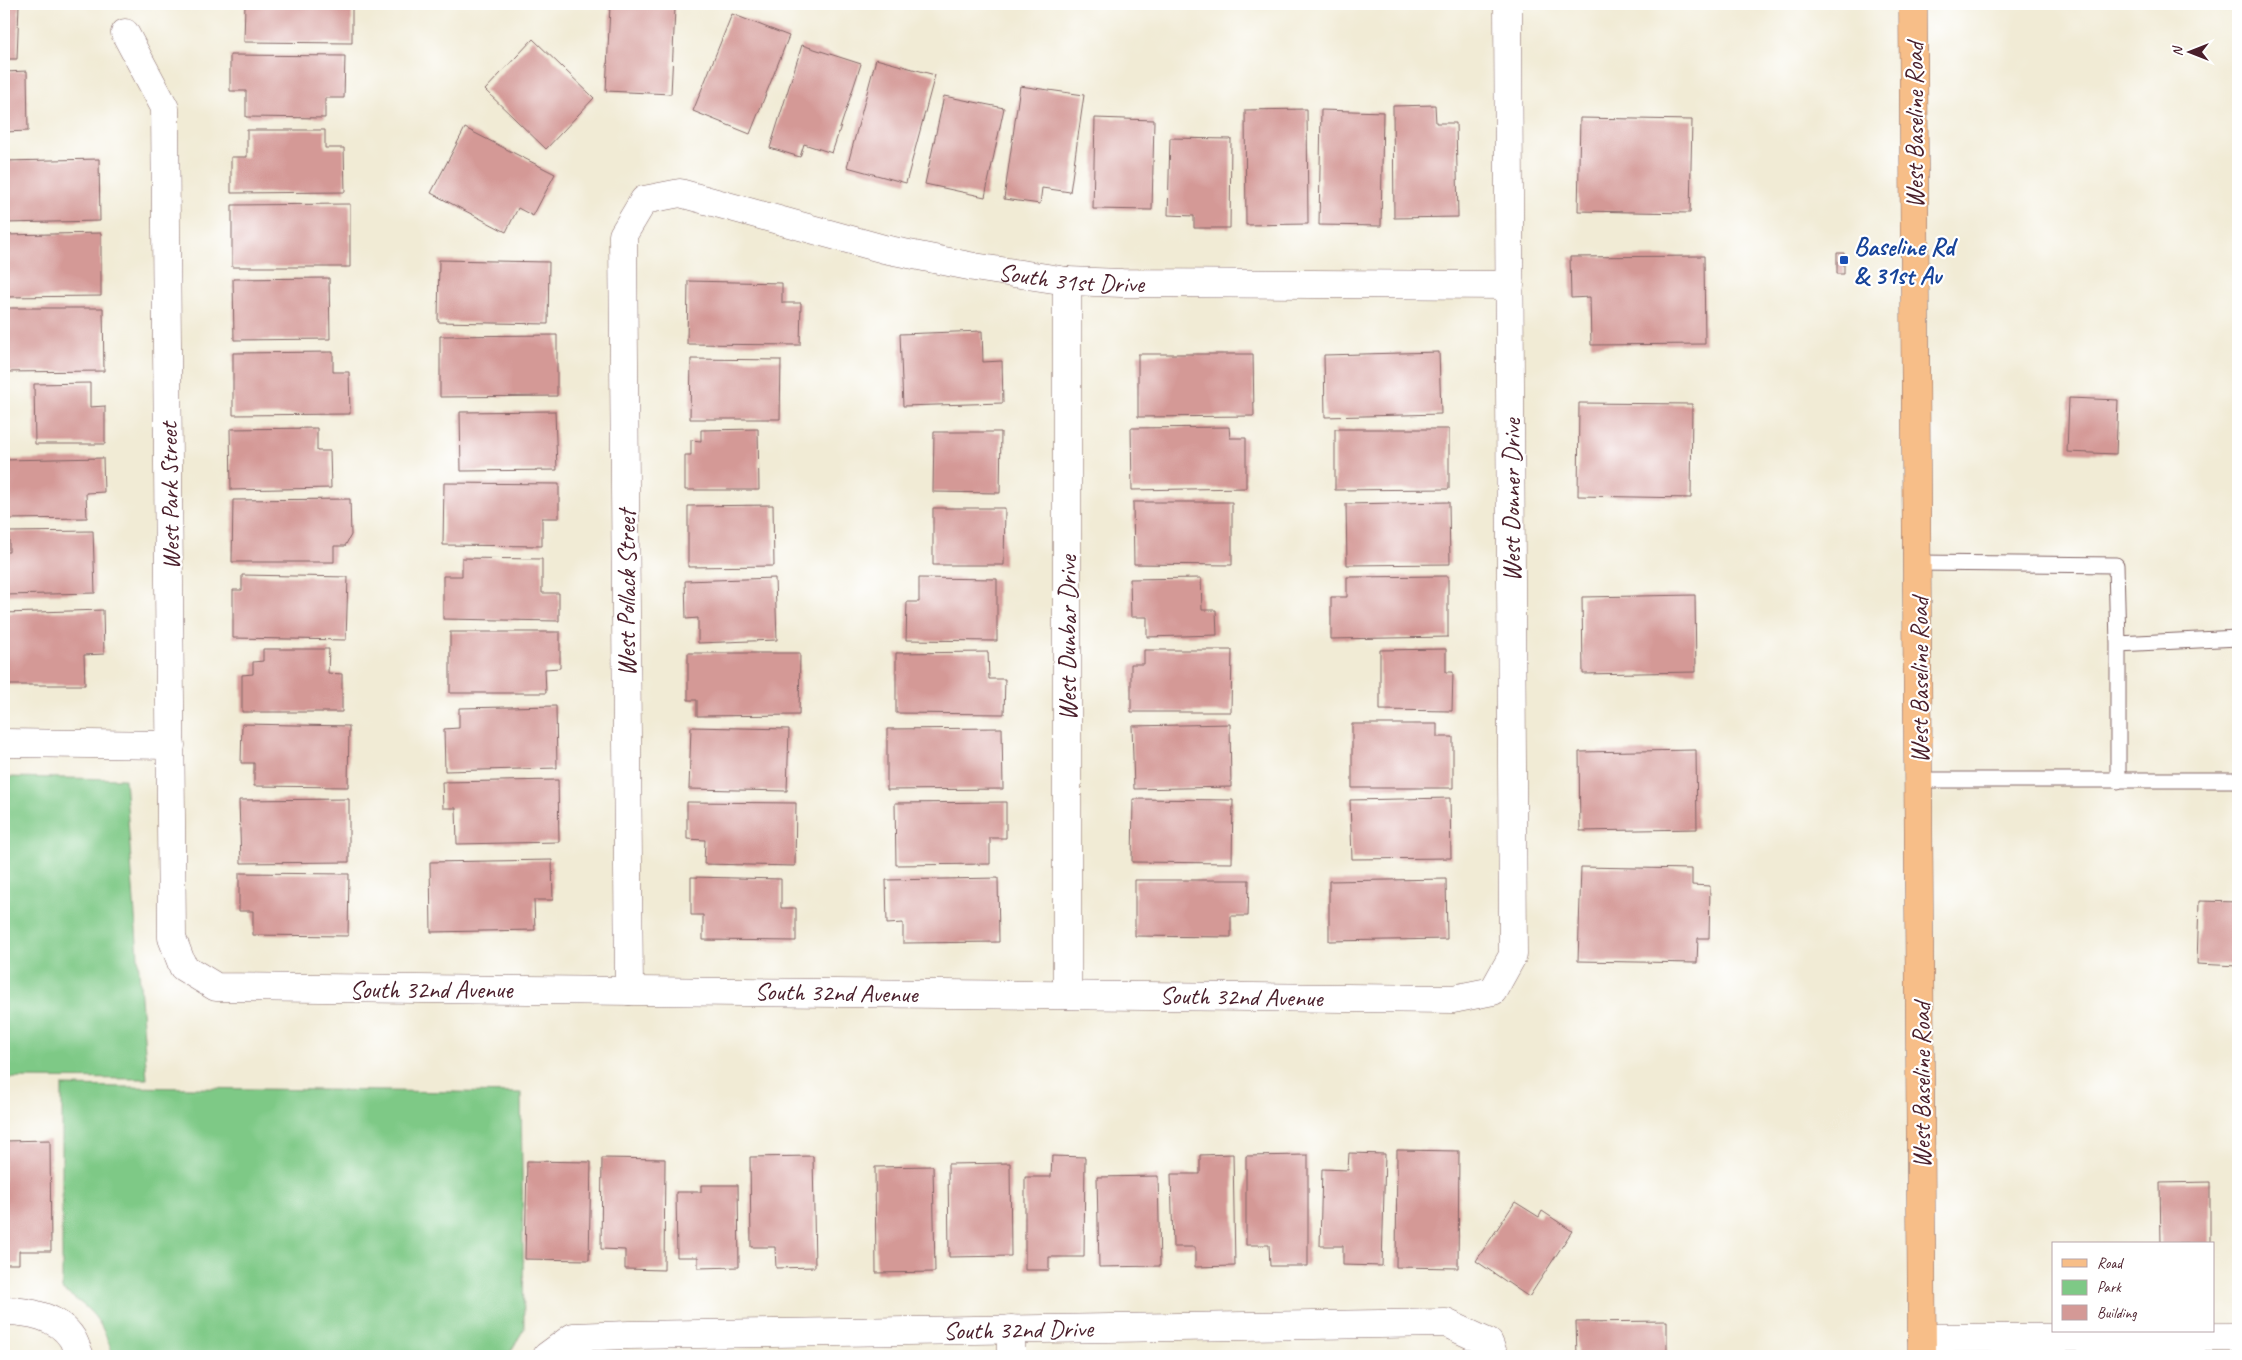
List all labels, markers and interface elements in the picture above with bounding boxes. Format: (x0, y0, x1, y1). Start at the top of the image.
north arrow (2164, 28, 2214, 78)
street label: West Baseline Road (1899, 39, 1931, 208)
text: N (2169, 45, 2186, 56)
place label: Baseline Rd & 31st Av (1854, 231, 1958, 292)
marker: Baseline Rd & 31st Av (1838, 254, 1850, 266)
street label: South 31st Drive (996, 256, 1146, 300)
street label: West Donner Drive (1496, 417, 1528, 581)
street label: West Park Street (153, 419, 187, 570)
street label: West Pollack Street (611, 506, 643, 676)
street label: West Dunbar Drive (1052, 554, 1084, 721)
street label: West Baseline Road (1904, 594, 1936, 763)
street label: South 32nd Avenue (350, 974, 514, 1006)
street label: South 32nd Avenue (754, 976, 920, 1010)
street label: South 32nd Avenue (1159, 980, 1325, 1014)
street label: West Baseline Road (1906, 999, 1938, 1168)
legend (2052, 1242, 2214, 1332)
text: Road (2097, 1254, 2124, 1273)
text: Park (2097, 1278, 2122, 1297)
text: Building (2097, 1304, 2137, 1323)
street label: South 32nd Drive (943, 1313, 1095, 1347)

